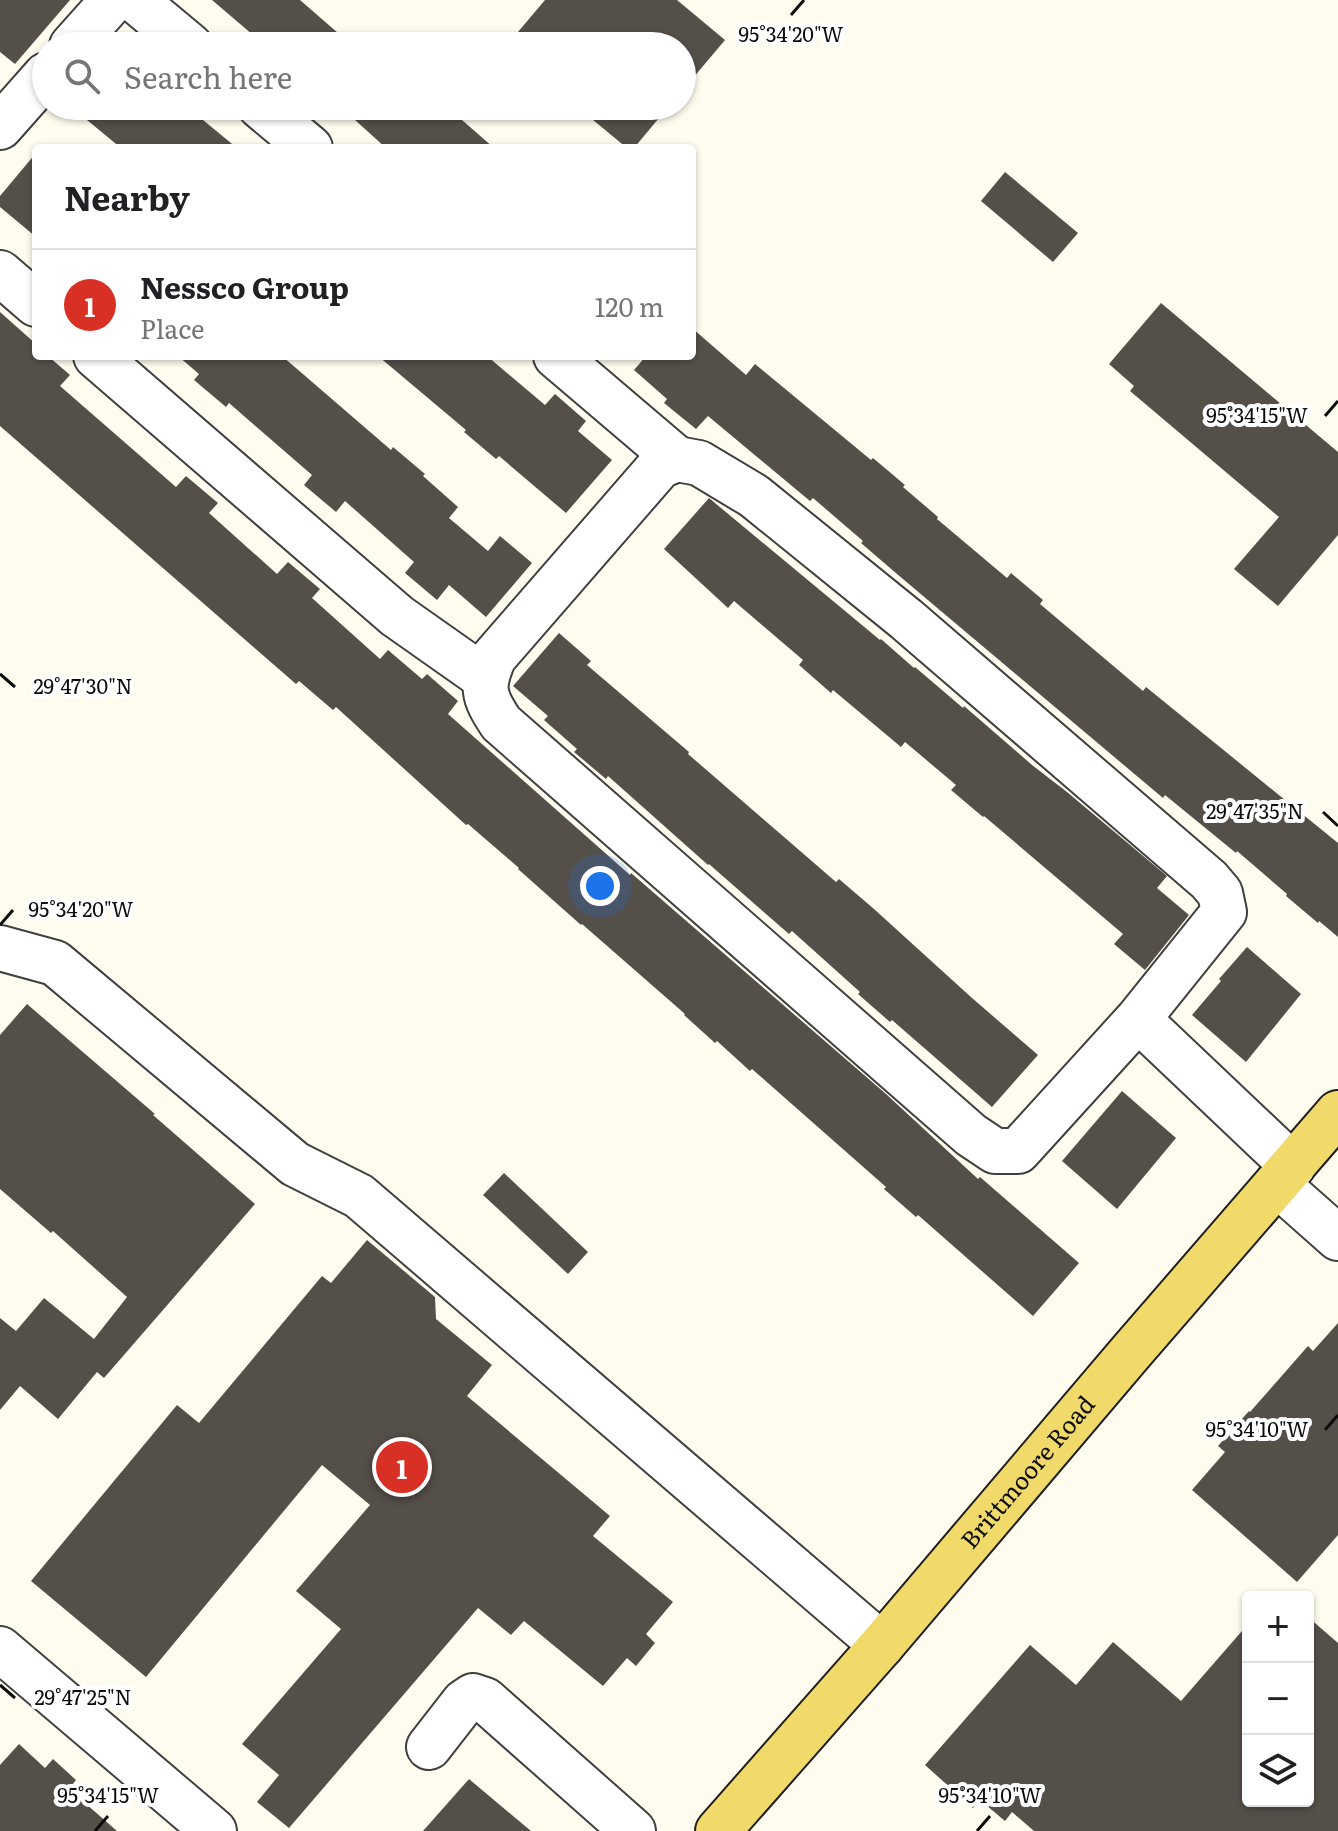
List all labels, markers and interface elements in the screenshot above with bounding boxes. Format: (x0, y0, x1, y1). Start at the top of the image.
text: 95°34'20"W (739, 18, 844, 48)
search box (32, 32, 696, 120)
icon: search (60, 54, 104, 98)
text: Search here (124, 54, 292, 98)
text: Nearby (64, 171, 190, 221)
text: Nessco Group (140, 264, 349, 308)
text: 1 (85, 286, 95, 325)
text: 120 m (595, 286, 664, 325)
text: Place (140, 308, 205, 347)
text: 95°34'15"W (1206, 399, 1308, 429)
text: 29°47'30"N (33, 670, 133, 700)
text: 29°47'35"N (1206, 795, 1304, 825)
your location (580, 866, 620, 906)
text: 95°34'20"W (29, 893, 134, 923)
street label: Brittmoore Road (951, 1387, 1102, 1555)
text: 95°34'10"W (1206, 1413, 1309, 1443)
pin: 1 (376, 1437, 428, 1497)
map controls (1242, 1591, 1314, 1807)
button: + (1242, 1591, 1314, 1663)
button: − (1242, 1663, 1314, 1735)
text: 29°47'25"N (34, 1681, 132, 1711)
button: layers (1242, 1735, 1314, 1807)
text: 95°34'15"W (57, 1779, 159, 1809)
text: 95°34'10"W (939, 1779, 1042, 1809)

